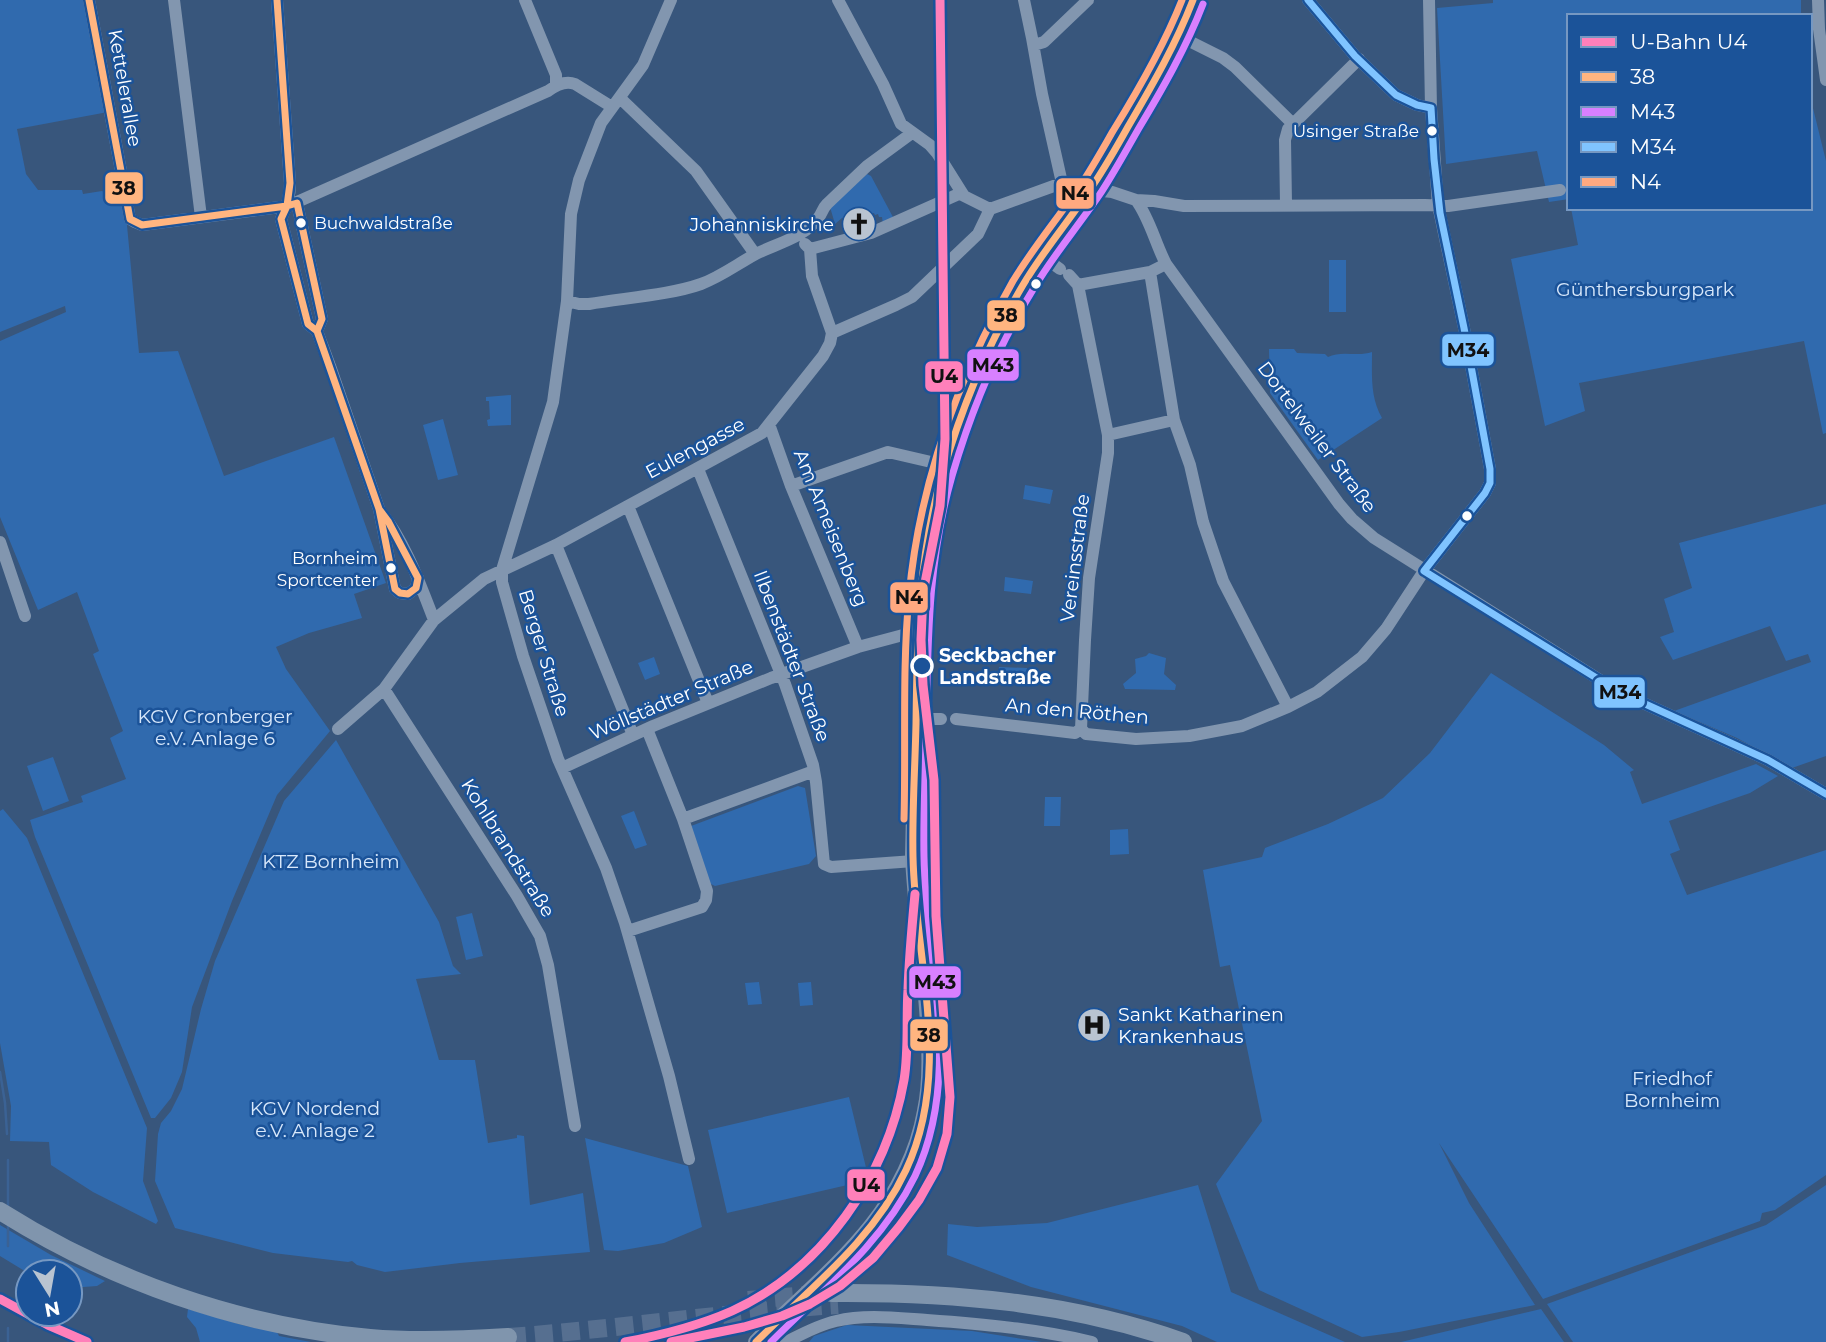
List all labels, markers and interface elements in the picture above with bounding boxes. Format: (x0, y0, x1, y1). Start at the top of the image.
legend (1567, 14, 1812, 210)
street label: Kettelerallee (103, 28, 147, 148)
text: U-Bahn U4 (1630, 29, 1747, 54)
text: 38 (1630, 64, 1655, 89)
text: M43 (1630, 99, 1675, 124)
place label: Usinger Straße (1293, 121, 1419, 141)
marker: Usinger Straße (1425, 124, 1439, 138)
text: M34 (1630, 134, 1676, 159)
text: N4 (1630, 169, 1661, 194)
line badge: 38 (104, 171, 144, 205)
text: 38 (111, 177, 136, 200)
line badge: N4 (1055, 177, 1095, 210)
text: N4 (1061, 182, 1089, 205)
church icon: Johanniskirche (840, 205, 878, 243)
place label: Buchwaldstraße (314, 213, 453, 233)
place label: Johanniskirche (689, 213, 834, 236)
marker: Buchwaldstraße (294, 216, 308, 230)
unlabelled marker (1029, 277, 1043, 291)
park label: Günthersburgpark (1556, 278, 1735, 301)
line badge: 38 (986, 299, 1026, 332)
text: 38 (993, 304, 1018, 327)
line badge: M34 (1441, 333, 1495, 367)
text: M34 (1447, 339, 1489, 362)
line badge: M43 (966, 348, 1020, 382)
text: M43 (972, 354, 1014, 377)
street label: Dortelweiler Straße (1253, 357, 1381, 517)
line badge: U4 (924, 360, 964, 393)
text: U4 (930, 365, 958, 388)
street label: Eulengasse (641, 412, 749, 484)
street label: Am Ameisenberg (789, 446, 873, 610)
street label: Vereinsstraße (1056, 493, 1094, 623)
unlabelled marker (1460, 509, 1474, 523)
place label: Bornheim Sportcenter (277, 548, 378, 590)
marker: Bornheim Sportcenter (384, 561, 398, 575)
street label: Ilbenstädter Straße (749, 567, 835, 745)
line badge: N4 (889, 581, 929, 614)
text: N4 (895, 586, 923, 609)
street label: Berger Straße (514, 587, 574, 719)
place label: Seckbacher Landstraße (939, 644, 1056, 689)
street label: Wöllstädter Straße (586, 655, 756, 745)
marker: Seckbacher Landstraße (911, 655, 933, 677)
line badge: M34 (1593, 676, 1646, 709)
text: M34 (1599, 681, 1641, 704)
street label: An den Röthen (1004, 693, 1150, 729)
park label: KGV Cronberger e.V. Anlage 6 (137, 705, 293, 750)
street label: Kohlbrandstraße (456, 775, 560, 921)
park label: KTZ Bornheim (262, 850, 400, 873)
line badge: M43 (908, 965, 962, 999)
text: M43 (914, 971, 956, 994)
place label: Sankt Katharinen Krankenhaus (1118, 1003, 1284, 1048)
hospital icon: Sankt Katharinen Krankenhaus (1075, 1006, 1113, 1044)
line badge: 38 (909, 1018, 949, 1052)
text: 38 (916, 1024, 941, 1047)
park label: Friedhof Bornheim (1624, 1067, 1720, 1112)
park label: KGV Nordend e.V. Anlage 2 (250, 1097, 380, 1142)
line badge: U4 (846, 1168, 886, 1202)
text: U4 (852, 1174, 880, 1197)
north arrow (14, 1258, 84, 1328)
text: N (42, 1296, 62, 1322)

